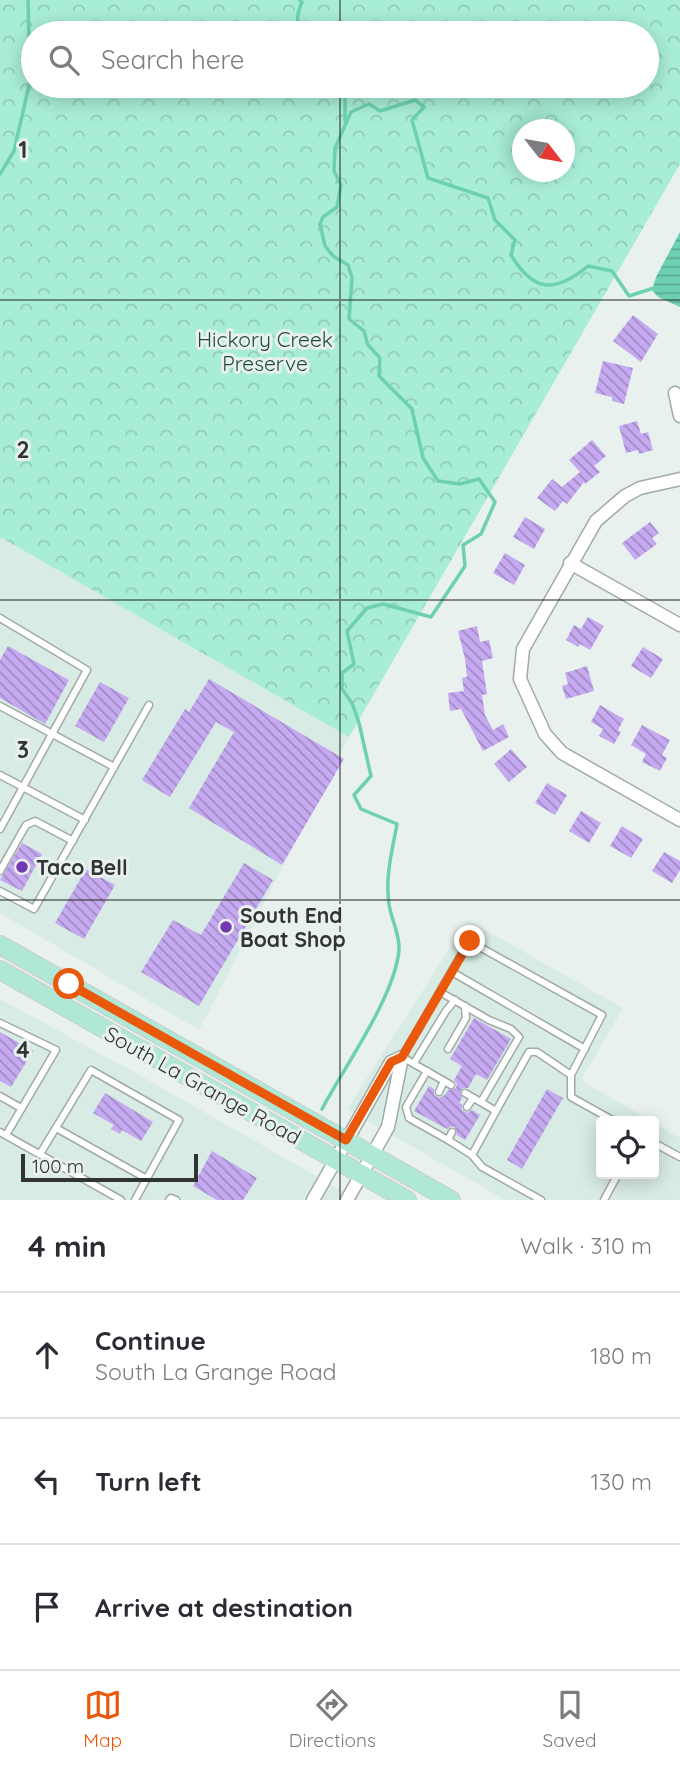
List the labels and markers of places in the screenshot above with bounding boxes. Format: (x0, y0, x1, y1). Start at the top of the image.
place label: Taco Bell (36, 854, 128, 880)
marker: Taco Bell (14, 859, 30, 875)
place label: South End Boat Shop (240, 902, 346, 952)
marker: South End Boat Shop (218, 919, 234, 935)

